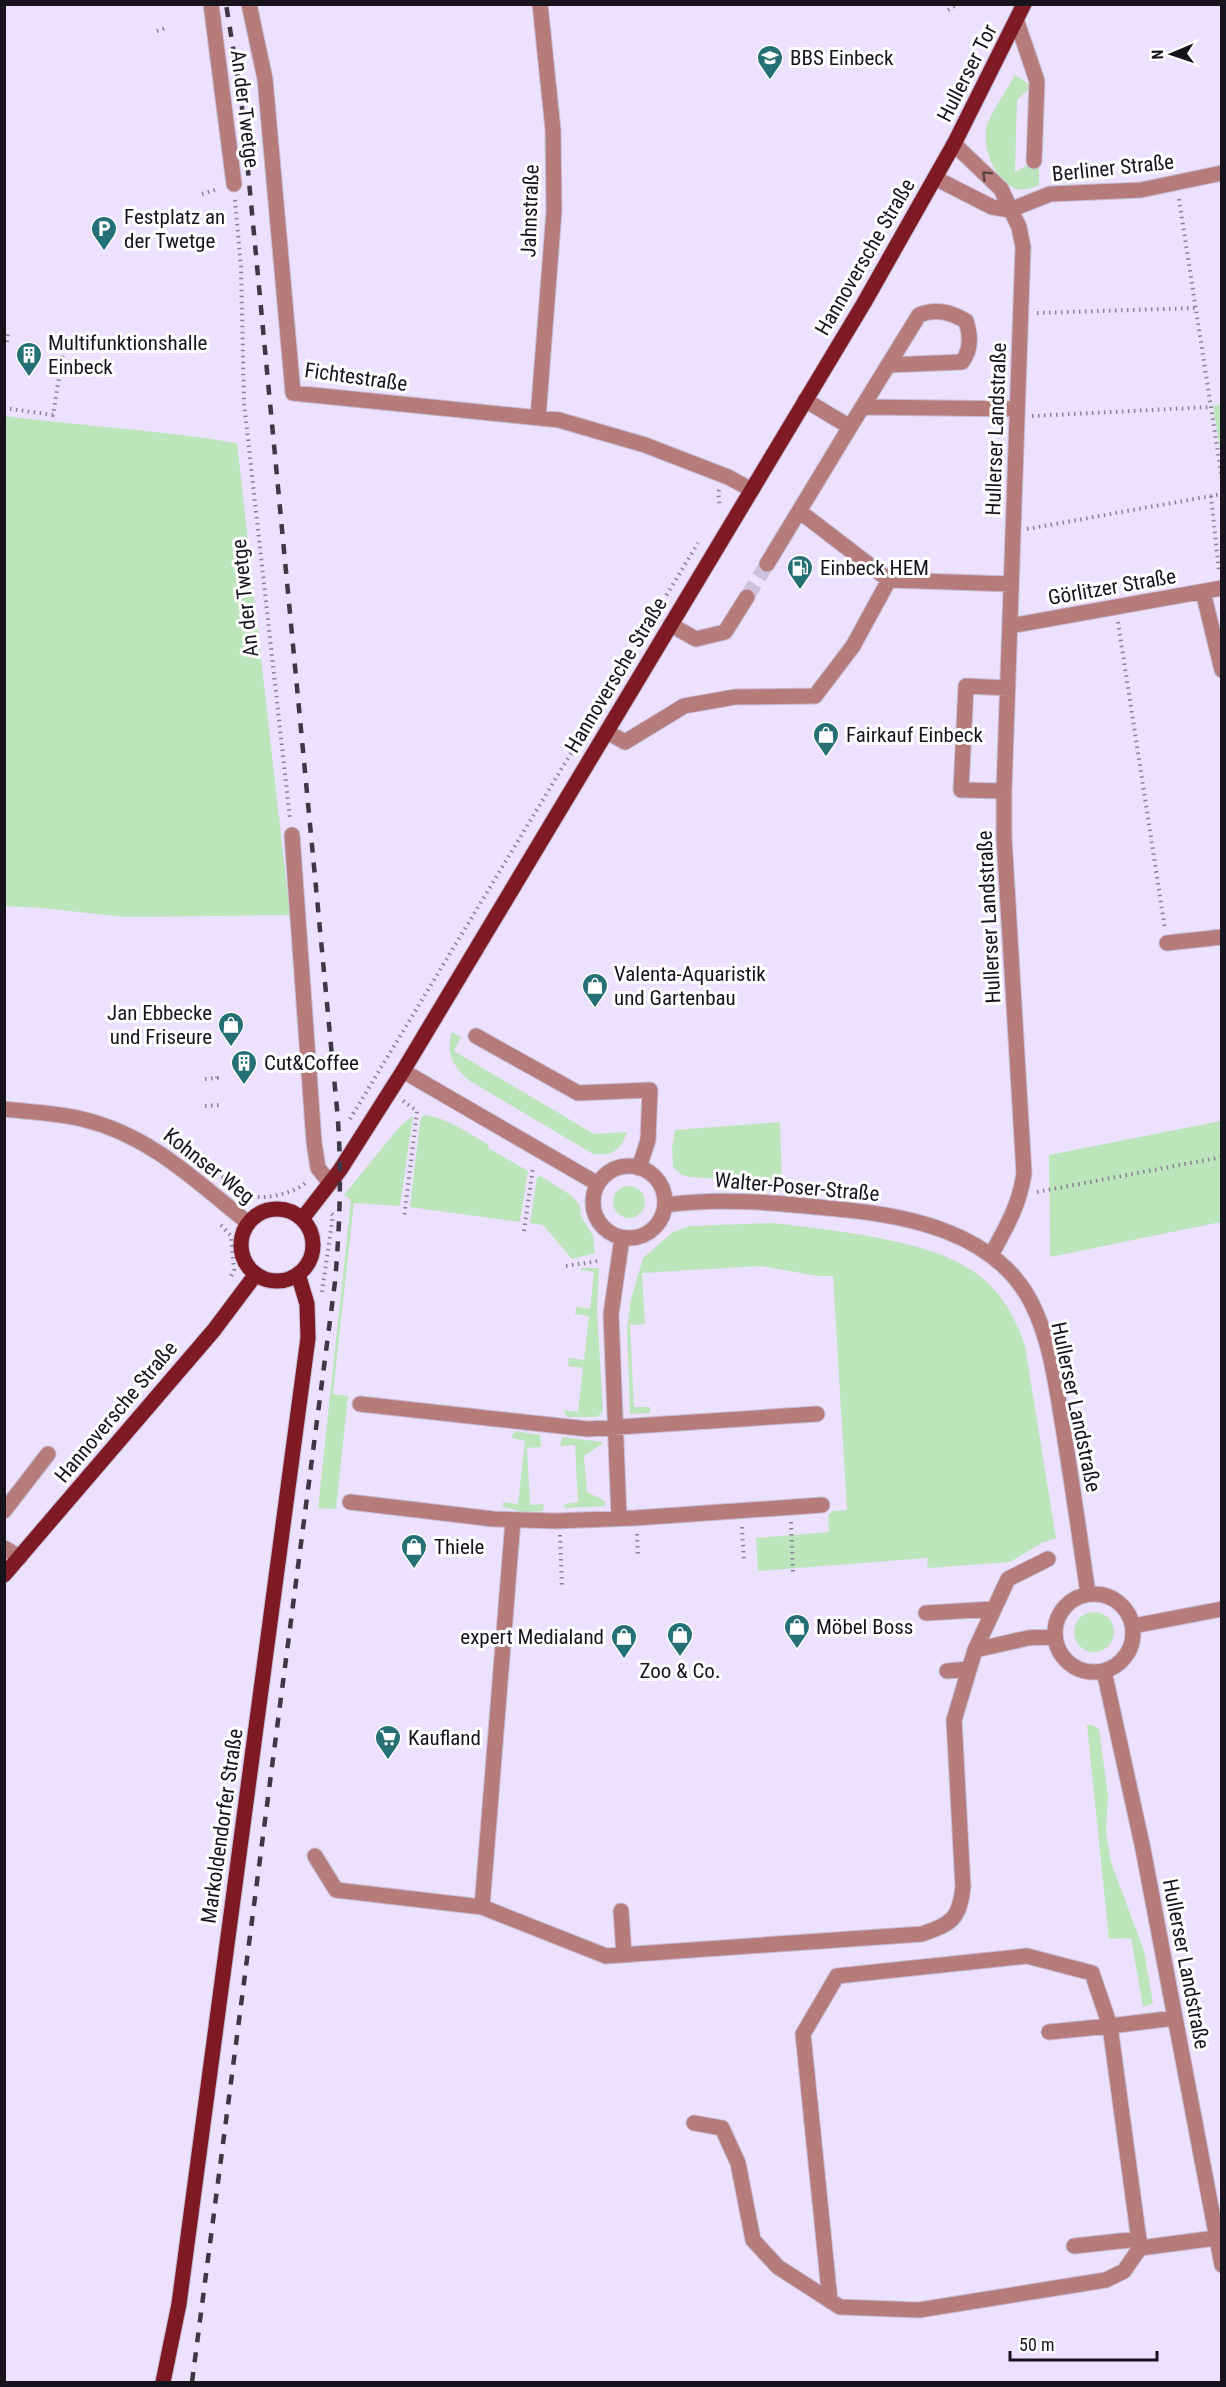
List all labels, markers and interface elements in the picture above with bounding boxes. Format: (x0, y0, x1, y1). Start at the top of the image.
street label: Hullerser Tor (932, 20, 1002, 126)
north arrow (1142, 24, 1202, 84)
school or university icon: BBS Einbeck (755, 43, 785, 81)
place label: BBS Einbeck (790, 46, 894, 70)
street label: An der Twetge (226, 49, 264, 169)
text: N (1148, 49, 1167, 60)
street label: Berliner Straße (1051, 150, 1175, 186)
street label: Jahnstraße (516, 164, 544, 258)
one-way arrow (982, 171, 992, 182)
street label: Hannoversche Straße (810, 174, 920, 340)
place label: Festplatz an der Twetge (124, 205, 225, 253)
parking icon: Festplatz an der Twetge (89, 214, 119, 252)
place label: Multifunktionshalle Einbeck (48, 331, 207, 379)
building icon: Multifunktionshalle Einbeck (14, 340, 44, 378)
street label: Hullerser Landstraße (981, 342, 1011, 516)
street label: Fichtestraße (303, 358, 409, 396)
street label: An der Twetge (227, 538, 263, 658)
fuel station icon: Einbeck HEM (785, 553, 815, 591)
place label: Einbeck HEM (820, 556, 929, 580)
street label: Görlitzer Straße (1046, 564, 1178, 610)
street label: Hannoversche Straße (560, 593, 672, 757)
shop icon: Fairkauf Einbeck (811, 720, 841, 758)
place label: Fairkauf Einbeck (846, 723, 983, 747)
street label: Hullerser Landstraße (972, 830, 1006, 1004)
place label: Valenta-Aquaristik und Gartenbau (614, 962, 766, 1010)
shop icon: Valenta-Aquaristik und Gartenbau (580, 971, 610, 1009)
place label: Jan Ebbecke und Friseure (107, 1001, 212, 1049)
shop icon: Jan Ebbecke und Friseure (216, 1010, 246, 1048)
building icon: Cut&Coffee (229, 1048, 259, 1086)
place label: Cut&Coffee (264, 1051, 359, 1075)
street label: Kohnser Weg (159, 1123, 259, 1209)
street label: Walter-Poser-Straße (714, 1168, 881, 1206)
street label: Hullerser Landstraße (1046, 1320, 1106, 1494)
street label: Hannoversche Straße (50, 1336, 182, 1487)
shop icon: Thiele (399, 1532, 429, 1570)
place label: Thiele (434, 1535, 485, 1559)
shop icon: Möbel Boss (782, 1612, 812, 1650)
place label: Möbel Boss (816, 1615, 913, 1639)
shop icon: Zoo & Co. (665, 1620, 695, 1658)
shop icon: expert Medialand (609, 1622, 639, 1660)
place label: expert Medialand (460, 1625, 604, 1649)
place label: Zoo & Co. (640, 1659, 720, 1683)
supermarket icon: Kaufland (373, 1723, 403, 1761)
place label: Kaufland (408, 1726, 481, 1750)
street label: Markoldendorfer Straße (196, 1727, 248, 1925)
street label: Hullerser Landstraße (1158, 1877, 1214, 2051)
scale bar (1010, 2324, 1157, 2362)
text: 50 m (1019, 2334, 1054, 2355)

